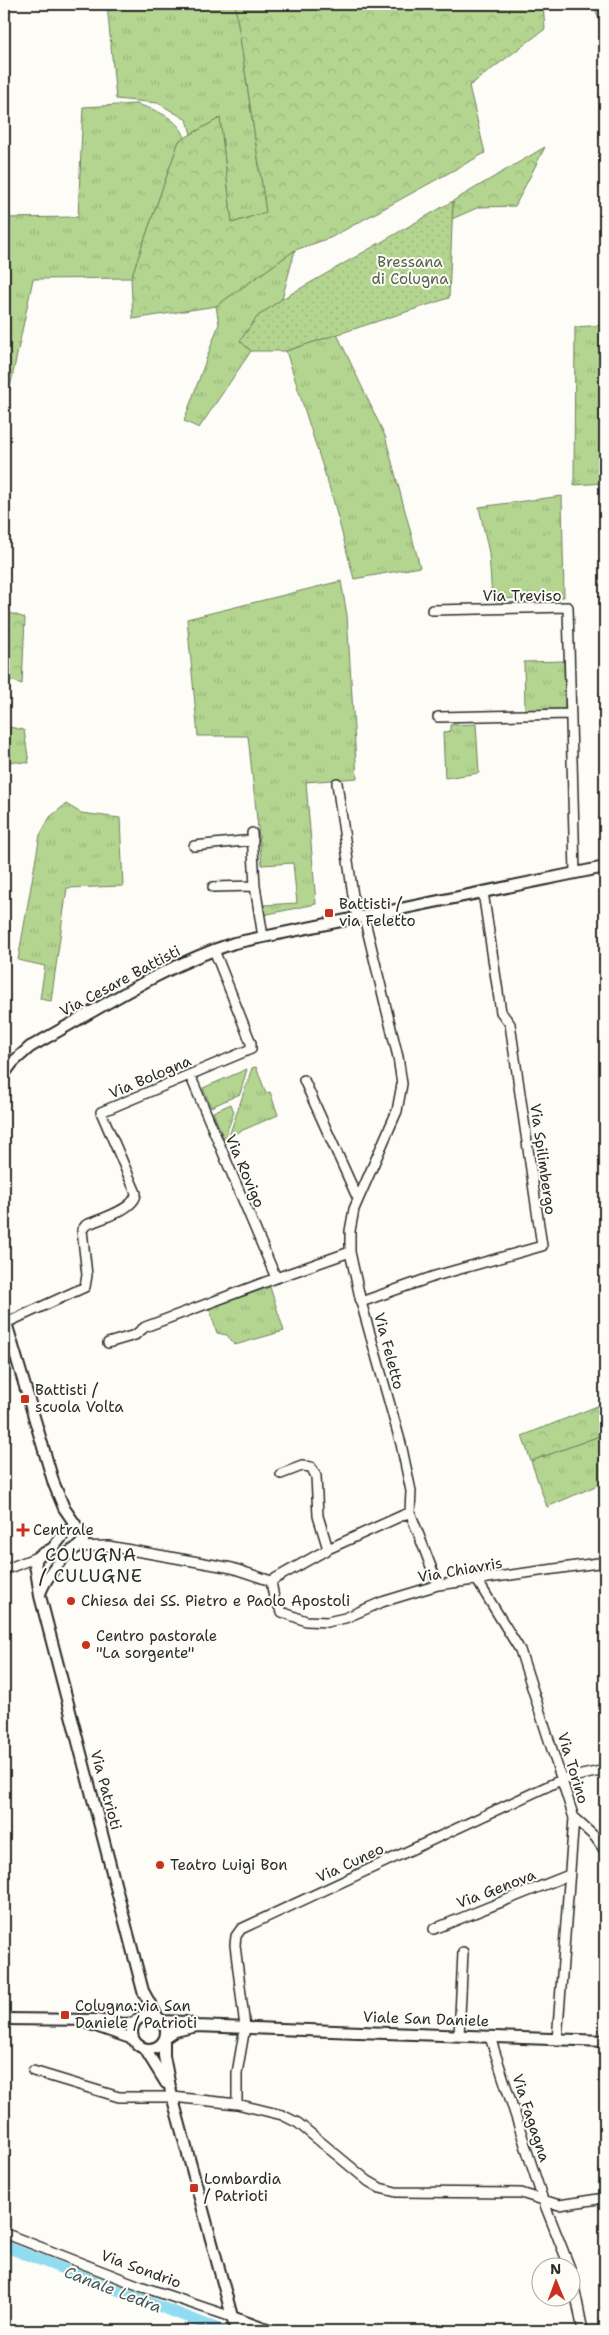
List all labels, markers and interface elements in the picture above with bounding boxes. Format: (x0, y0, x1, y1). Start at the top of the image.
park label: Bressana di Colugna (371, 252, 449, 289)
street label: Via Treviso (482, 586, 562, 606)
place label: Battisti / via Feletto (339, 894, 416, 931)
marker: Battisti / via Feletto (323, 907, 335, 919)
street label: Via Cesare Battisti (56, 941, 184, 1021)
street label: Via Bologna (106, 1050, 195, 1103)
street label: Via Spilimbergo (525, 1102, 561, 1216)
street label: Via Rovigo (221, 1131, 269, 1211)
street label: Via Feletto (369, 1310, 409, 1392)
place label: Battisti / scuola Volta (35, 1380, 124, 1417)
marker: Battisti / scuola Volta (19, 1393, 31, 1405)
place label: Centrale (33, 1520, 94, 1540)
marker: Centrale (17, 1524, 29, 1536)
district label: COLUGNA / CULUGNE (39, 1543, 143, 1588)
street label: Via Chiavris (416, 1553, 504, 1587)
place label: Chiesa dei SS. Pietro e Paolo Apostoli (81, 1591, 350, 1611)
marker: Chiesa dei SS. Pietro e Paolo Apostoli (65, 1595, 77, 1607)
place label: Centro pastorale "La sorgente" (96, 1626, 217, 1663)
marker: Centro pastorale "La sorgente" (80, 1639, 92, 1651)
street label: Via Torino (553, 1730, 593, 1806)
street label: Via Patrioti (86, 1748, 126, 1832)
street label: Via Cuneo (313, 1839, 387, 1887)
place label: Teatro Luigi Bon (170, 1855, 287, 1875)
marker: Teatro Luigi Bon (154, 1859, 166, 1871)
street label: Via Genova (454, 1864, 539, 1913)
place label: Colugna:via San Daniele / Patrioti (75, 1996, 197, 2033)
street label: Viale San Daniele (362, 2007, 490, 2031)
marker: Colugna:via San Daniele / Patrioti (59, 2009, 71, 2021)
street label: Via Fagagna (507, 2071, 555, 2165)
place label: Lombardia / Patrioti (204, 2169, 282, 2206)
marker: Lombardia / Patrioti (188, 2182, 200, 2194)
street label: Via Sondrio (98, 2245, 184, 2293)
north arrow (532, 2258, 582, 2308)
text: N (550, 2260, 561, 2278)
water label: Canale Ledra (61, 2261, 165, 2318)

